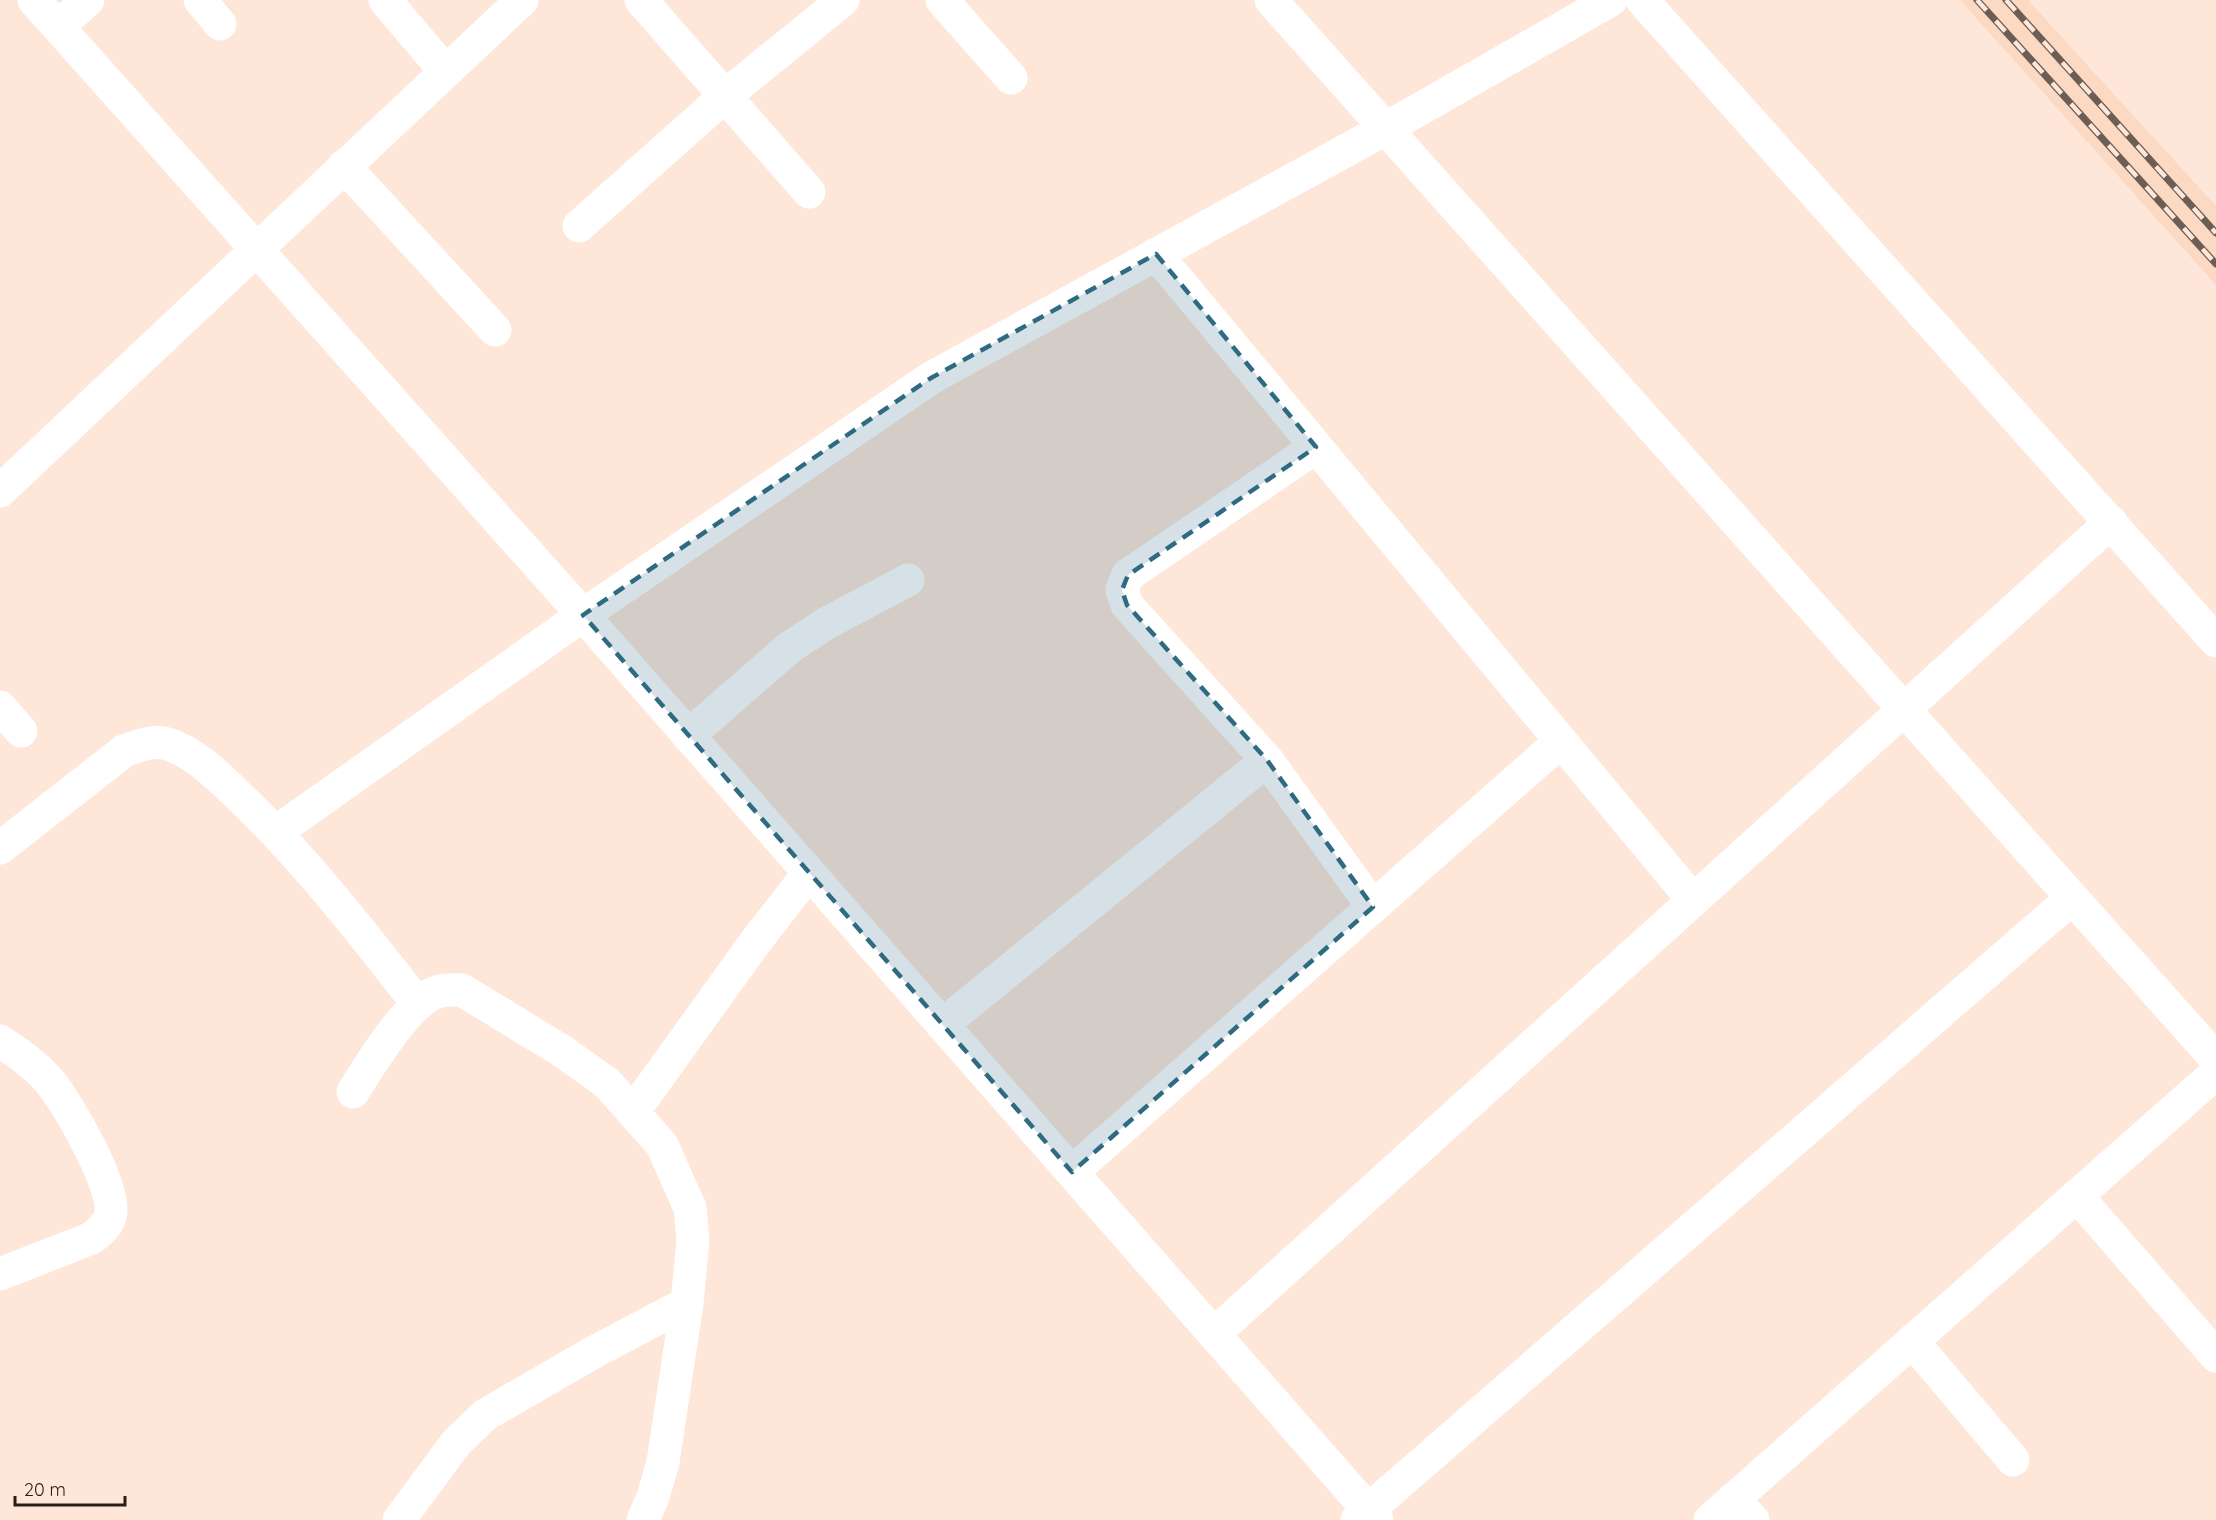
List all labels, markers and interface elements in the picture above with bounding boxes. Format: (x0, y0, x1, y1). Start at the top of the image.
scale bar (15, 1469, 124, 1507)
text: 20 m (24, 1478, 66, 1501)

